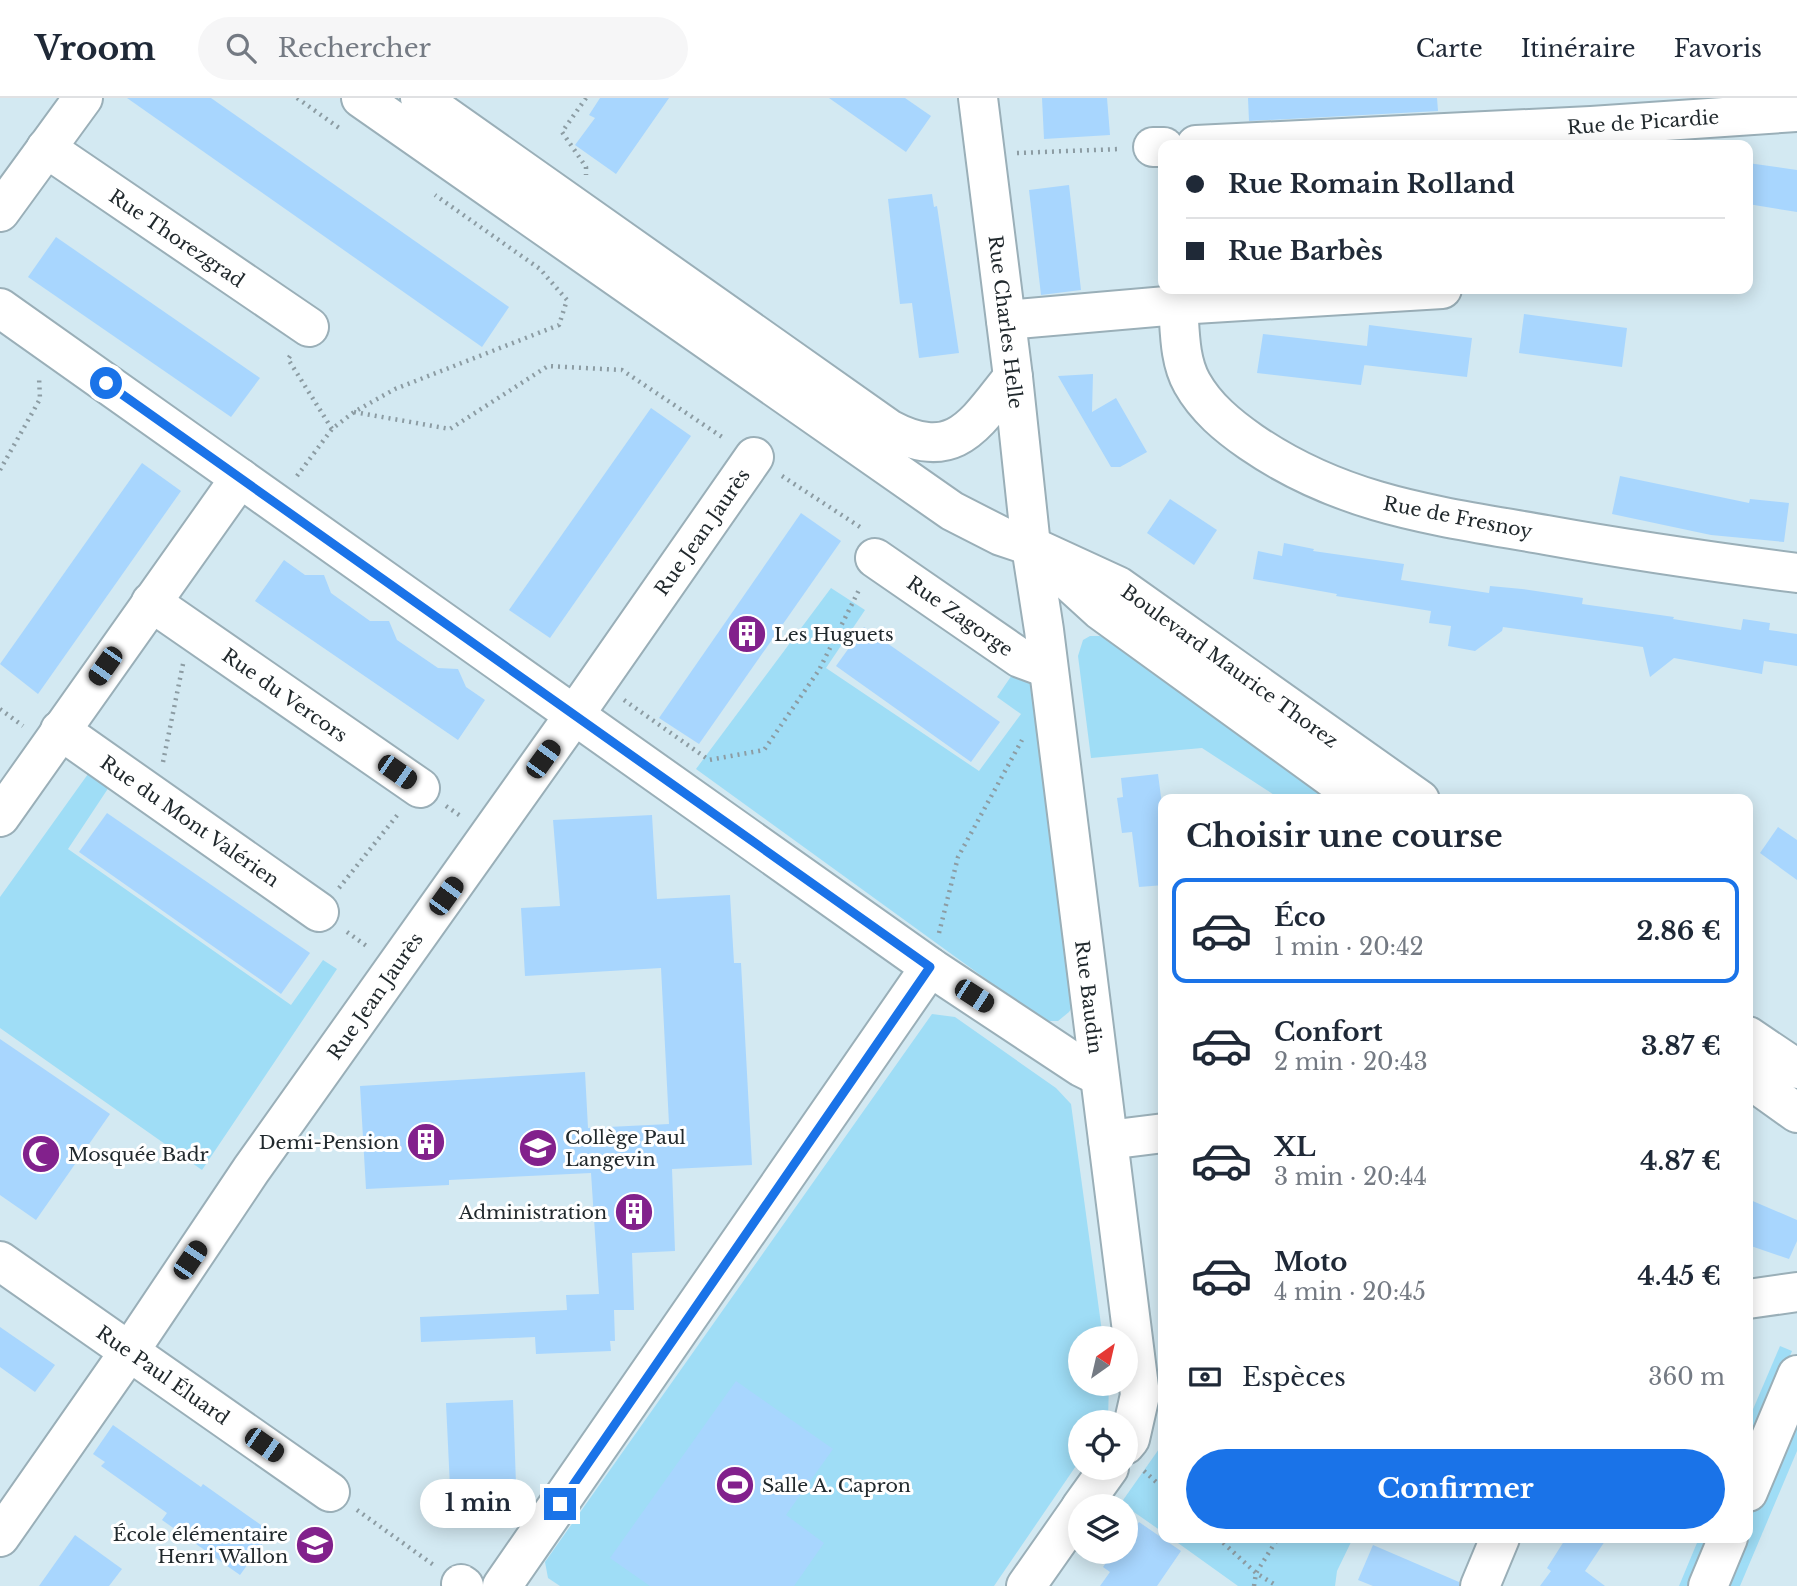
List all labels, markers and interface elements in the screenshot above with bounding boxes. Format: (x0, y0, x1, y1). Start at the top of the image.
search box (198, 17, 688, 80)
text: Vroom (35, 28, 156, 69)
icon: search (222, 29, 260, 67)
text: Rechercher (278, 32, 431, 64)
text: Carte (1416, 34, 1483, 63)
text: Itinéraire (1521, 34, 1636, 63)
text: Favoris (1674, 34, 1762, 63)
street label: Rue de Picardie (1566, 106, 1720, 139)
text: Rue Romain Rolland (1228, 168, 1515, 200)
street label: Rue Thorezgrad (105, 185, 249, 292)
street label: Rue Charles Helle (983, 234, 1028, 410)
text: Rue Barbès (1228, 235, 1383, 267)
route start (90, 367, 122, 399)
street label: Rue Jean Jaurès (650, 464, 755, 600)
street label: Rue de Fresnoy (1381, 492, 1534, 543)
street label: Rue Zagorge (902, 571, 1017, 661)
street label: Boulevard Maurice Thorez (1117, 580, 1343, 753)
building icon: Les Huguets (726, 613, 768, 655)
place label: Les Huguets (774, 623, 894, 646)
car (85, 643, 126, 689)
street label: Rue du Vercors (218, 644, 352, 747)
car (523, 736, 564, 782)
street label: Rue du Mont Valérien (96, 751, 283, 892)
car (374, 751, 421, 793)
text: Choisir une course (1186, 816, 1503, 856)
car (426, 873, 467, 919)
icon: car (1190, 899, 1253, 962)
text: Éco (1274, 901, 1326, 933)
text: 2.86 € (1637, 915, 1721, 947)
street label: Rue Jean Jaurès (323, 928, 428, 1064)
text: 1 min · 20:42 (1274, 933, 1424, 961)
street label: Rue Baudin (1070, 939, 1107, 1055)
car (951, 976, 998, 1016)
icon: car (1190, 1014, 1253, 1077)
text: Confort (1274, 1016, 1383, 1048)
text: 3.87 € (1641, 1030, 1721, 1062)
text: 2 min · 20:43 (1274, 1048, 1428, 1076)
building icon: Demi-Pension (405, 1121, 447, 1163)
place label: Collège Paul Langevin (565, 1126, 686, 1171)
school or university icon: Collège Paul Langevin (517, 1127, 559, 1169)
icon: car (1190, 1129, 1253, 1192)
place label: Demi-Pension (259, 1131, 399, 1154)
text: XL (1274, 1131, 1316, 1163)
mosque icon: Mosquée Badr (20, 1133, 62, 1175)
place label: Mosquée Badr (68, 1143, 209, 1166)
text: 4.87 € (1640, 1145, 1721, 1177)
text: 3 min · 20:44 (1274, 1163, 1427, 1191)
building icon: Administration (613, 1191, 655, 1233)
place label: Administration (458, 1201, 607, 1224)
car (170, 1237, 211, 1283)
icon: car (1190, 1244, 1253, 1307)
text: Moto (1274, 1246, 1347, 1278)
text: 4.45 € (1638, 1260, 1721, 1292)
text: 4 min · 20:45 (1274, 1278, 1426, 1306)
street label: Rue Paul Éluard (92, 1321, 234, 1430)
north arrow (1068, 1326, 1138, 1396)
map controls (1068, 1326, 1138, 1564)
icon: cash (1186, 1358, 1224, 1396)
text: Espèces (1242, 1361, 1346, 1393)
text: 360 m (1648, 1363, 1725, 1391)
button: locate (1068, 1410, 1138, 1480)
car (241, 1424, 288, 1466)
button: Confirmer (1186, 1449, 1725, 1529)
sports icon: Salle A. Capron (714, 1464, 756, 1506)
place label: Salle A. Capron (762, 1474, 911, 1497)
callout: 1 min (420, 1480, 536, 1528)
route end (544, 1488, 576, 1520)
text: 1 min (445, 1489, 511, 1517)
button: layers (1068, 1494, 1138, 1564)
place label: École élémentaire Henri Wallon (113, 1523, 288, 1568)
school or university icon: École élémentaire Henri Wallon (294, 1524, 336, 1566)

